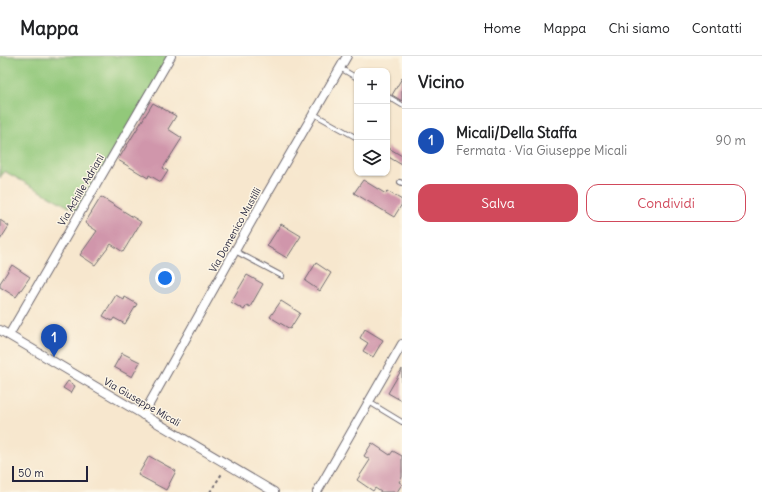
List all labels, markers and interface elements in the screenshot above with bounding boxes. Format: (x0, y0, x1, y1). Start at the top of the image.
text: Mappa (20, 16, 79, 40)
text: Home (483, 19, 521, 37)
text: Mappa (543, 19, 586, 37)
text: Chi siamo (608, 19, 670, 37)
text: Contatti (692, 19, 742, 37)
map controls (354, 68, 390, 176)
button: + (354, 68, 390, 104)
text: Vicino (418, 71, 464, 93)
button: − (354, 104, 390, 140)
text: Micali/Della Staffa (456, 123, 577, 142)
text: 1 (428, 132, 434, 149)
text: 90 m (715, 132, 746, 149)
button: layers (354, 140, 390, 176)
text: Fermata · Via Giuseppe Micali (456, 142, 627, 159)
street label: Via Achille Adriani (55, 152, 107, 228)
button: Salva (418, 184, 578, 222)
button: Condividi (586, 184, 746, 222)
street label: Via Domenico Mustilli (206, 185, 264, 275)
your location (155, 268, 175, 288)
pin: 1 (41, 324, 67, 357)
street label: Via Giuseppe Micali (101, 375, 183, 429)
scale bar (12, 464, 88, 483)
text: 50 m (18, 466, 44, 480)

